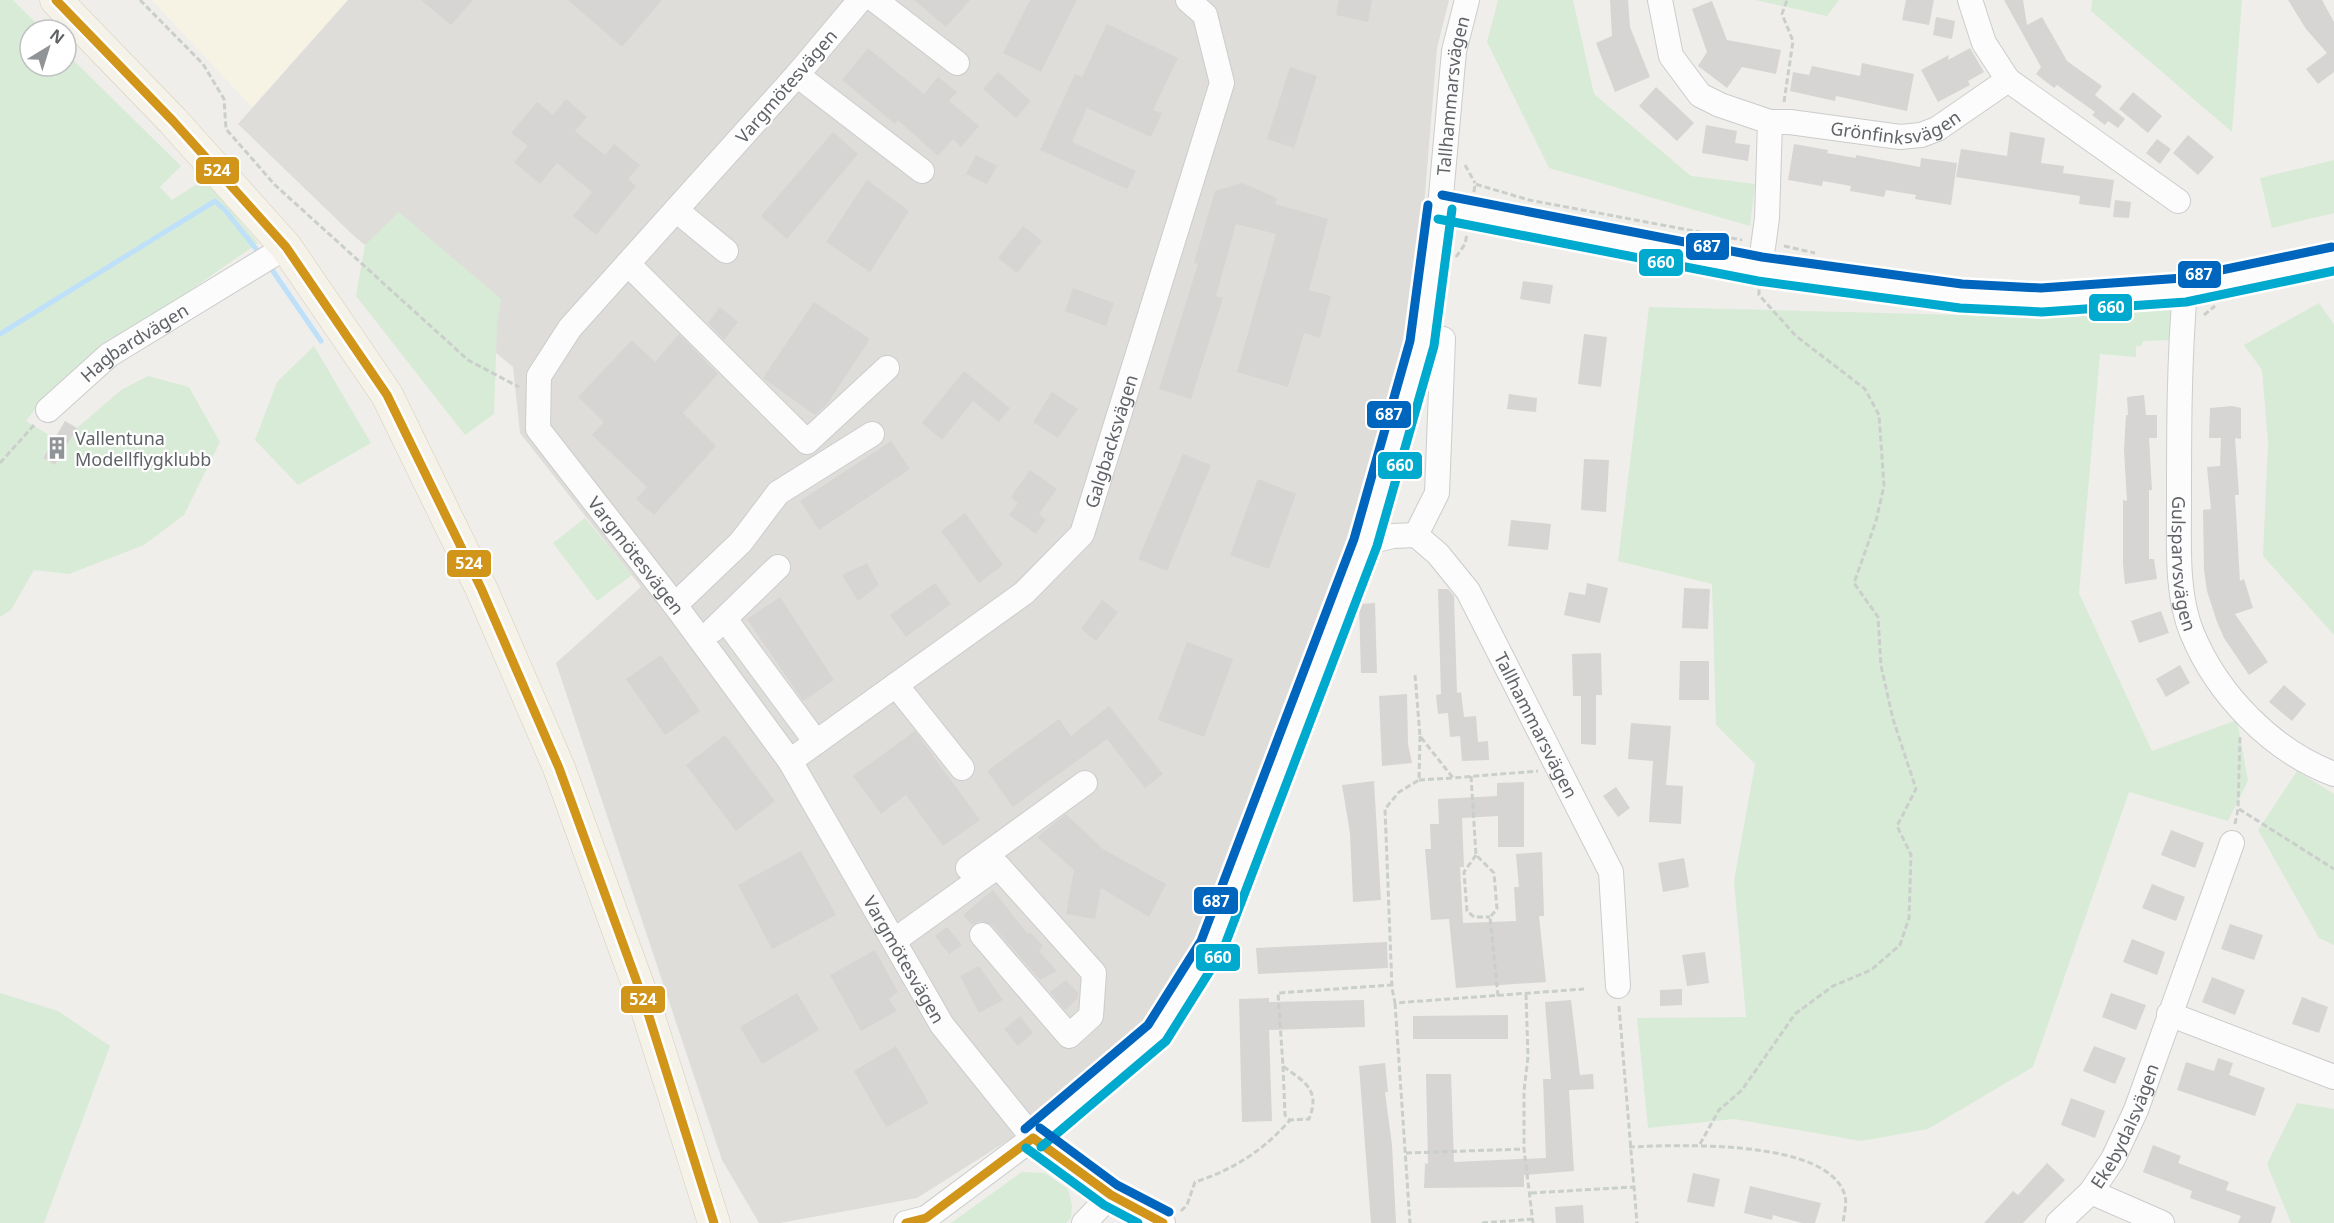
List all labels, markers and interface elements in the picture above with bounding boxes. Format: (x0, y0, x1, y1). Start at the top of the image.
street label: Tallhammarsvägen (1431, 13, 1474, 176)
north arrow (18, 18, 78, 78)
text: N (45, 24, 69, 49)
street label: Vargmötesvägen (730, 24, 842, 148)
street label: Grönfinksvägen (1829, 104, 1965, 149)
line badge: 524 (195, 156, 240, 185)
text: 524 (203, 159, 231, 181)
line badge: 687 (1685, 232, 1730, 261)
text: 687 (1693, 235, 1721, 257)
line badge: 660 (1638, 248, 1684, 277)
text: 660 (1647, 251, 1675, 273)
line badge: 687 (2177, 260, 2222, 289)
text: 687 (2185, 263, 2213, 285)
line badge: 660 (2088, 293, 2133, 322)
text: 660 (2097, 296, 2125, 318)
street label: Hagbardvägen (75, 298, 193, 387)
street label: Galgbacksvägen (1079, 371, 1143, 511)
line badge: 687 (1366, 400, 1412, 429)
text: 687 (1375, 403, 1403, 425)
place label: Vallentuna Modellflygklubb (75, 426, 211, 471)
building icon: Vallentuna Modellflygklubb (44, 435, 70, 461)
line badge: 660 (1377, 451, 1423, 480)
text: 660 (1386, 454, 1414, 476)
street label: Vargmötesvägen (583, 491, 690, 619)
street label: Gulsparvsvägen (2167, 496, 2202, 634)
line badge: 524 (446, 549, 492, 578)
text: 524 (455, 552, 483, 574)
street label: Tallhammarsvägen (1489, 648, 1583, 802)
line badge: 687 (1193, 886, 1239, 915)
text: 687 (1202, 890, 1230, 912)
street label: Vargmötesvägen (858, 891, 951, 1028)
line badge: 660 (1195, 943, 1241, 972)
text: 660 (1204, 946, 1232, 968)
line badge: 524 (620, 985, 666, 1014)
text: 524 (629, 988, 657, 1010)
street label: Ekebydalsvägen (2085, 1060, 2164, 1193)

